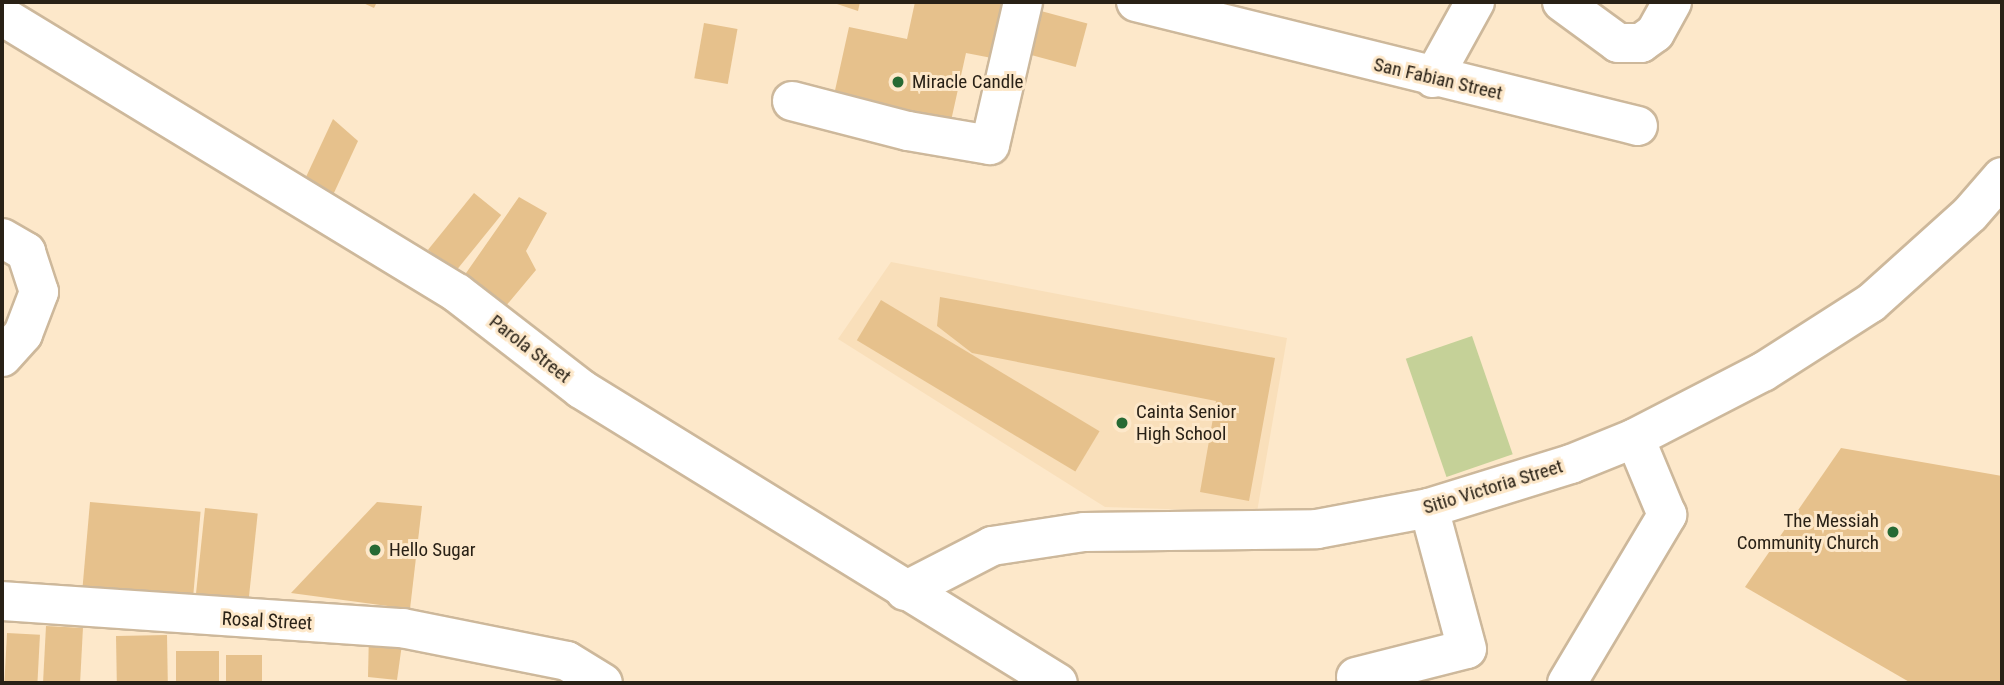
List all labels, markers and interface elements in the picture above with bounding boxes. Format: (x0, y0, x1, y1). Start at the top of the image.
street label: San Fabian Street (1371, 53, 1505, 105)
place label: Miracle Candle (912, 71, 1023, 93)
marker: Miracle Candle (890, 74, 906, 90)
street label: Parola Street (485, 310, 575, 388)
place label: Cainta Senior High School (1136, 401, 1236, 445)
marker: Cainta Senior High School (1114, 415, 1130, 431)
street label: Sitio Victoria Street (1420, 455, 1566, 519)
place label: The Messiah Community Church (1737, 510, 1879, 554)
marker: The Messiah Community Church (1885, 524, 1901, 540)
place label: Hello Sugar (389, 539, 476, 561)
marker: Hello Sugar (367, 542, 383, 558)
street label: Rosal Street (221, 607, 313, 635)

